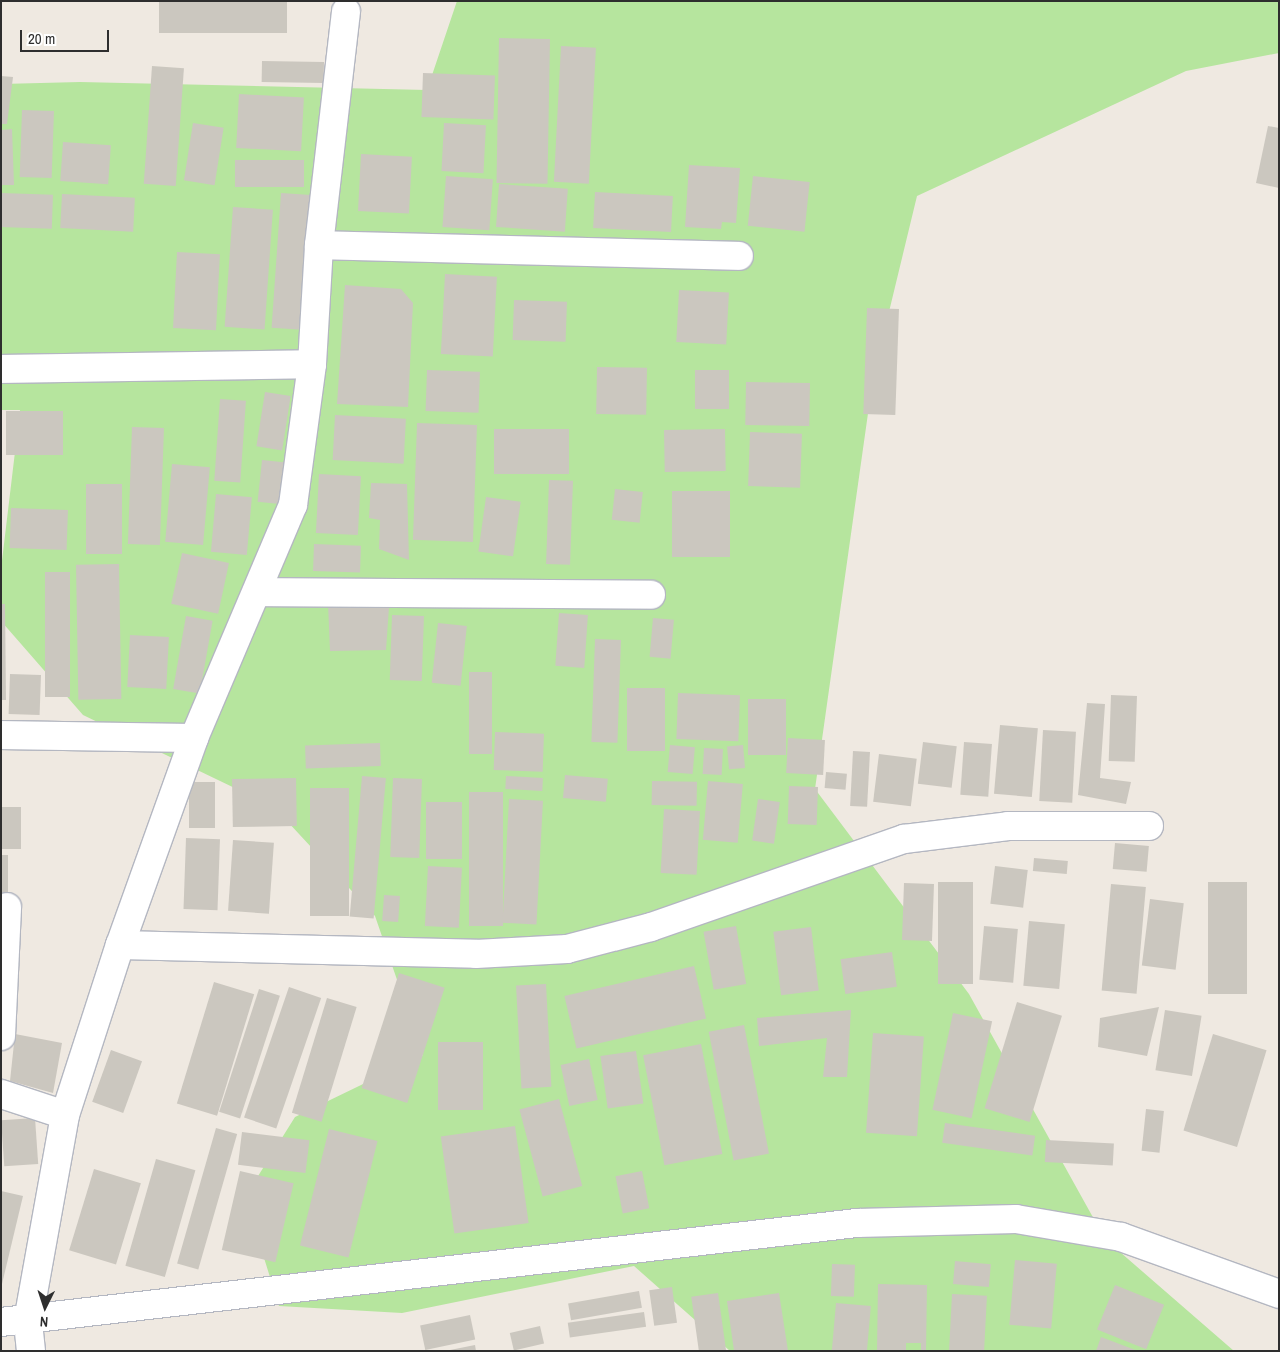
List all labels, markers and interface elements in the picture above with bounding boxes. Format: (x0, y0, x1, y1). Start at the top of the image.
scale bar (22, 20, 111, 52)
text: 20 m (28, 28, 55, 49)
north arrow (20, 1282, 70, 1332)
text: N (39, 1313, 49, 1331)

